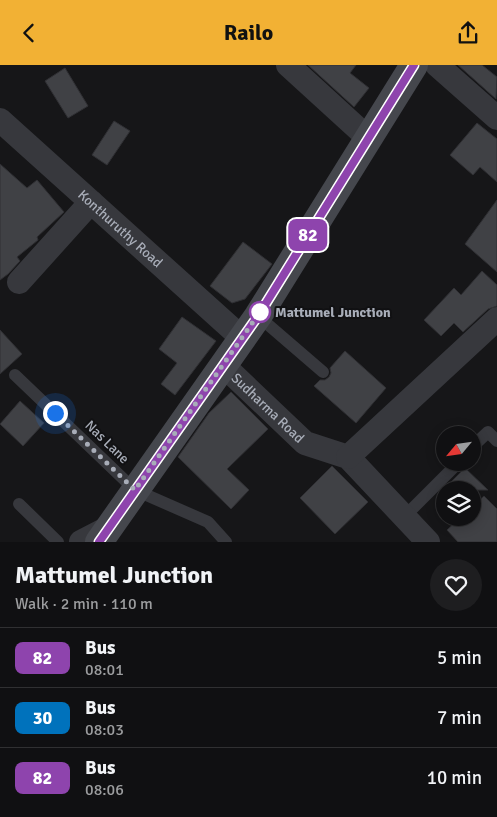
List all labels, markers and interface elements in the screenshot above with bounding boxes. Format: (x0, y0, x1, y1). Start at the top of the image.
icon: back (15, 19, 43, 47)
text: Railo (224, 19, 273, 46)
icon: share (454, 19, 482, 47)
street label: Konthuruthy Road (75, 186, 166, 271)
line badge: 82 (286, 219, 330, 251)
text: 82 (298, 224, 318, 246)
marker: Mattumel Junction (249, 301, 271, 323)
place label: Mattumel Junction (275, 304, 391, 321)
street label: Sudharma Road (228, 369, 308, 446)
your location (43, 401, 68, 426)
street label: Nas Lane (81, 417, 133, 467)
north arrow (436, 426, 481, 471)
map controls (436, 426, 481, 526)
button: layers (436, 481, 481, 526)
button: heart (430, 559, 482, 611)
text: Mattumel Junction (15, 560, 213, 590)
text: Walk · 2 min · 110 m (15, 594, 153, 614)
text: Bus (85, 636, 116, 660)
text: 5 min (437, 646, 482, 670)
text: 82 (33, 647, 52, 669)
text: 08:01 (85, 660, 124, 680)
text: Bus (85, 696, 116, 720)
text: 7 min (437, 706, 482, 730)
text: 30 (33, 707, 52, 729)
text: 08:03 (85, 720, 124, 740)
text: Bus (85, 756, 116, 780)
text: 10 min (427, 766, 482, 790)
text: 82 (33, 767, 52, 789)
text: 08:06 (85, 780, 124, 800)

